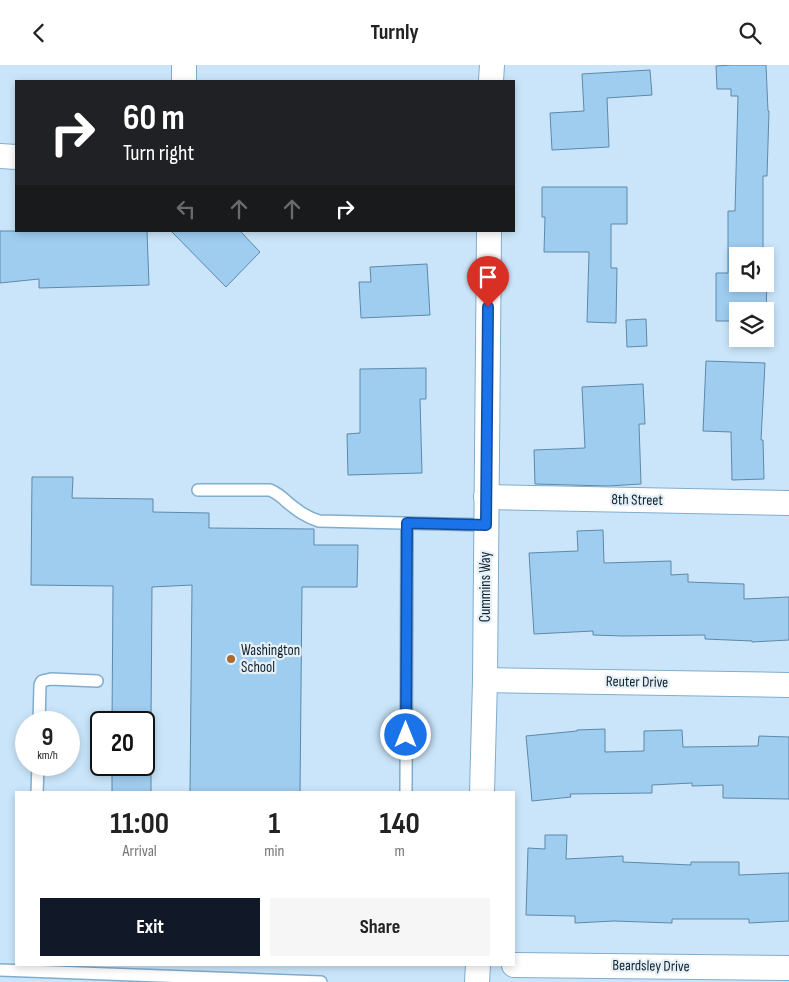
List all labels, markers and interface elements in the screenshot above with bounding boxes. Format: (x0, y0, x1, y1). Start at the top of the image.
icon: back (25, 19, 53, 47)
text: Turnly (370, 19, 419, 46)
icon: search (736, 19, 764, 47)
text: 60 m (123, 97, 185, 140)
icon: right (40, 100, 105, 165)
text: Turn right (123, 140, 194, 167)
icon: left (172, 195, 200, 223)
icon: ahead (225, 195, 253, 223)
icon: ahead (278, 195, 306, 223)
icon: right (331, 195, 359, 223)
map controls (729, 247, 774, 347)
button: sound (729, 247, 774, 292)
pin (467, 256, 509, 307)
icon: arrive (474, 263, 502, 291)
button: layers (729, 302, 774, 347)
street label: 8th Street (611, 490, 663, 510)
street label: Cummins Way (476, 552, 495, 622)
place label: Washington School (241, 641, 300, 677)
marker: Washington School (225, 653, 237, 665)
street label: Reuter Drive (606, 672, 668, 692)
position arrow (379, 708, 431, 760)
speed limit sign: 20 (90, 711, 155, 776)
text: 9 (42, 722, 53, 753)
text: km/h (37, 748, 58, 763)
text: 11:00 (110, 806, 169, 842)
text: 1 (268, 806, 280, 842)
text: 140 (380, 806, 420, 842)
text: Arrival (122, 842, 157, 861)
text: min (264, 842, 284, 861)
text: m (395, 842, 405, 861)
button: Exit (40, 898, 260, 956)
button: Share (270, 898, 490, 956)
street label: Beardsley Drive (612, 956, 690, 976)

